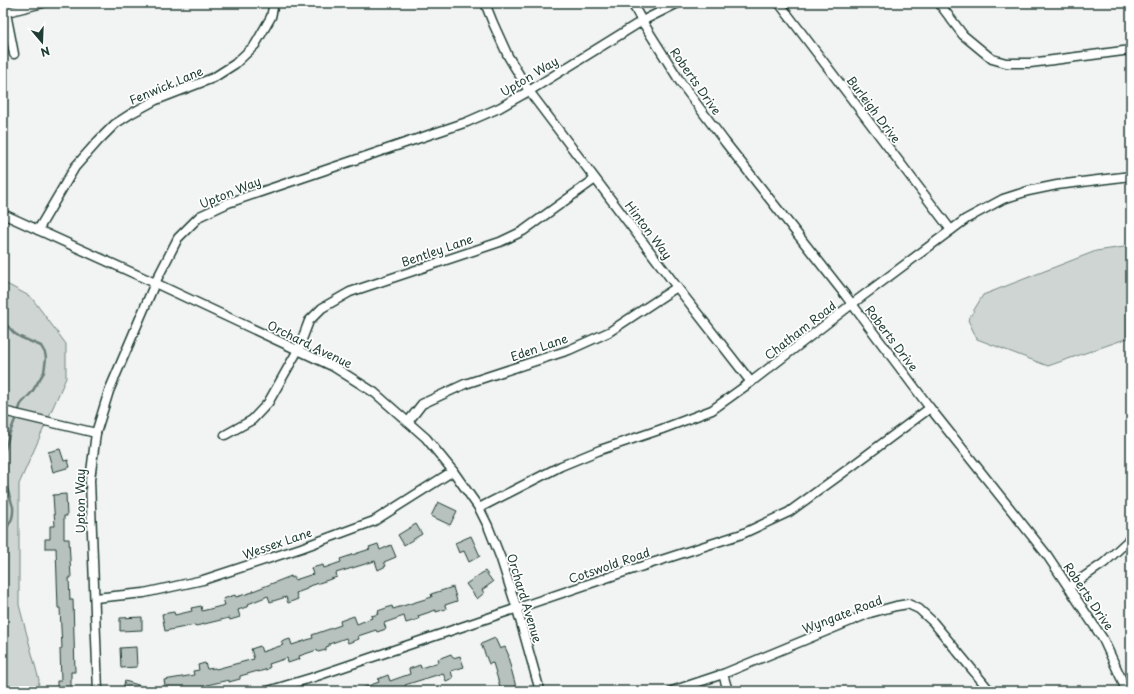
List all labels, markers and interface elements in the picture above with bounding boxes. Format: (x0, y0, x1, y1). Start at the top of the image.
north arrow (22, 22, 62, 62)
text: N (38, 42, 52, 61)
street label: Roberts Drive (666, 44, 726, 118)
street label: Upton Way (497, 52, 562, 100)
street label: Fenwick Lane (126, 61, 206, 109)
street label: Burleigh Drive (843, 72, 905, 146)
street label: Upton Way (197, 171, 264, 213)
street label: Hinton Way (621, 197, 677, 263)
street label: Bentley Lane (399, 229, 475, 271)
street label: Chatham Road (760, 296, 840, 364)
street label: Roberts Drive (861, 301, 923, 375)
street label: Orchard Avenue (265, 316, 356, 373)
street label: Eden Lane (508, 329, 570, 365)
street label: Upton Way (71, 468, 89, 533)
street label: Wessex Lane (240, 523, 314, 563)
street label: Cotswold Road (566, 543, 652, 587)
street label: Orchard Avenue (503, 551, 547, 645)
street label: Roberts Drive (1060, 559, 1118, 633)
street label: Wyngate Road (799, 590, 885, 638)

